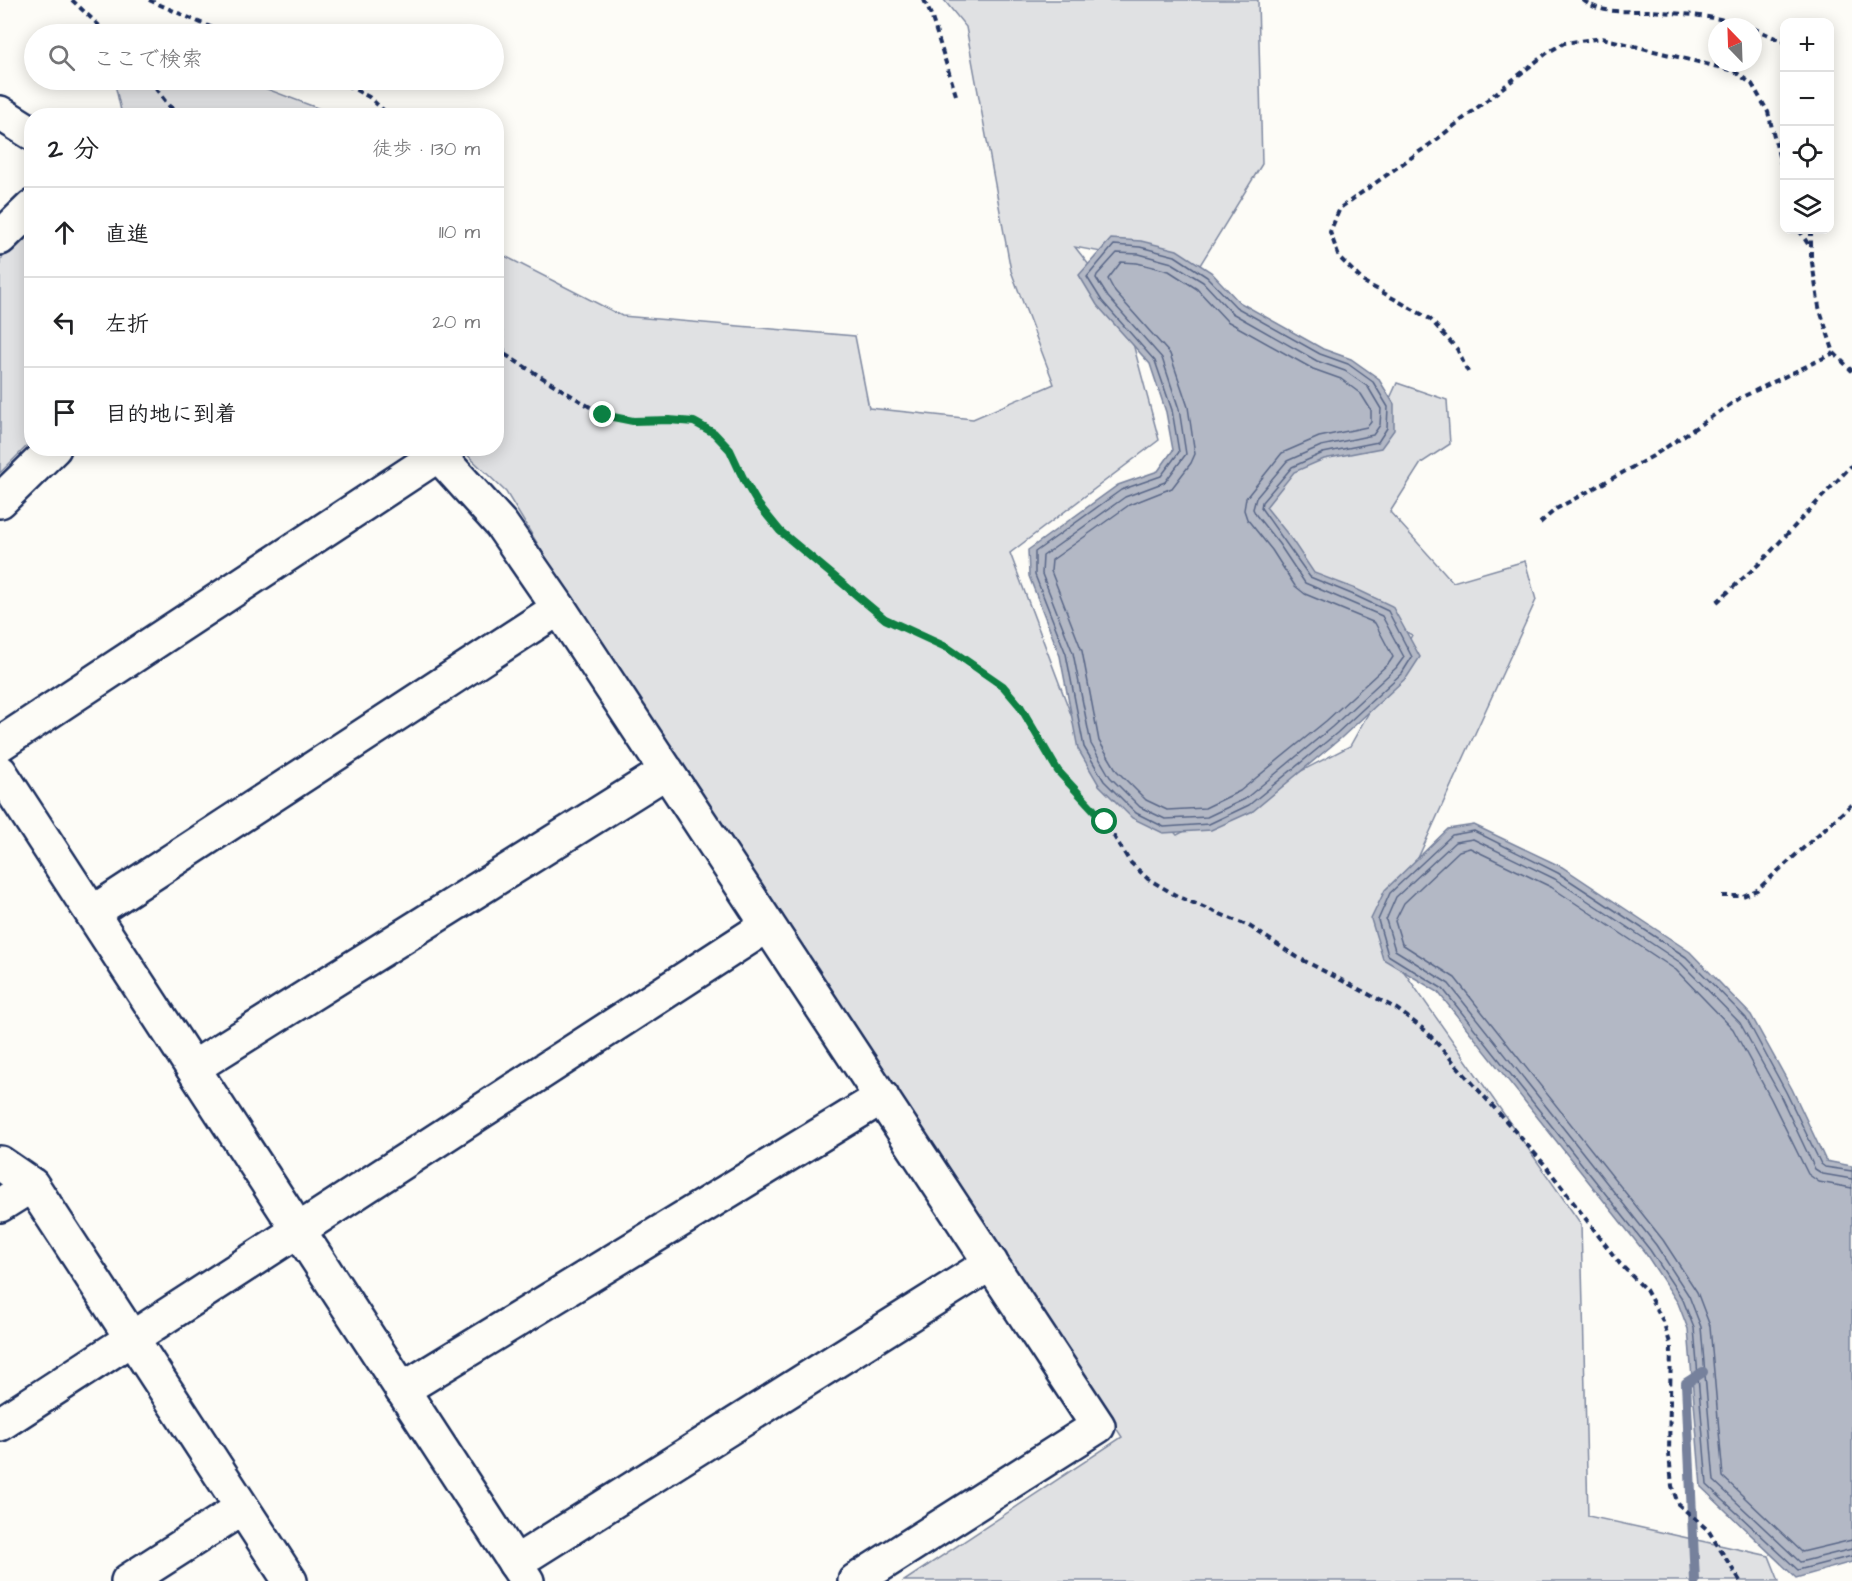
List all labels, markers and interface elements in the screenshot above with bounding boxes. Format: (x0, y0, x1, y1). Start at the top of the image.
north arrow (1708, 18, 1762, 72)
map controls (1780, 18, 1834, 234)
button: + (1780, 18, 1834, 72)
search box (24, 24, 504, 90)
icon: search (45, 41, 78, 74)
text: ここで検索 (93, 44, 203, 75)
button: − (1780, 72, 1834, 126)
button: locate (1780, 126, 1834, 180)
text: 2 分 (48, 131, 99, 167)
text: 徒歩 · 130 m (372, 135, 480, 163)
button: layers (1780, 180, 1834, 234)
icon: ahead (48, 216, 81, 249)
text: 110 m (439, 218, 480, 246)
text: 直進 (105, 219, 149, 250)
icon: left (48, 306, 81, 339)
text: 20 m (432, 308, 480, 336)
text: 左折 (105, 309, 149, 340)
icon: arrive (48, 396, 81, 429)
text: 目的地に到着 (105, 399, 237, 430)
route end (589, 401, 615, 427)
route start (1091, 808, 1117, 834)

